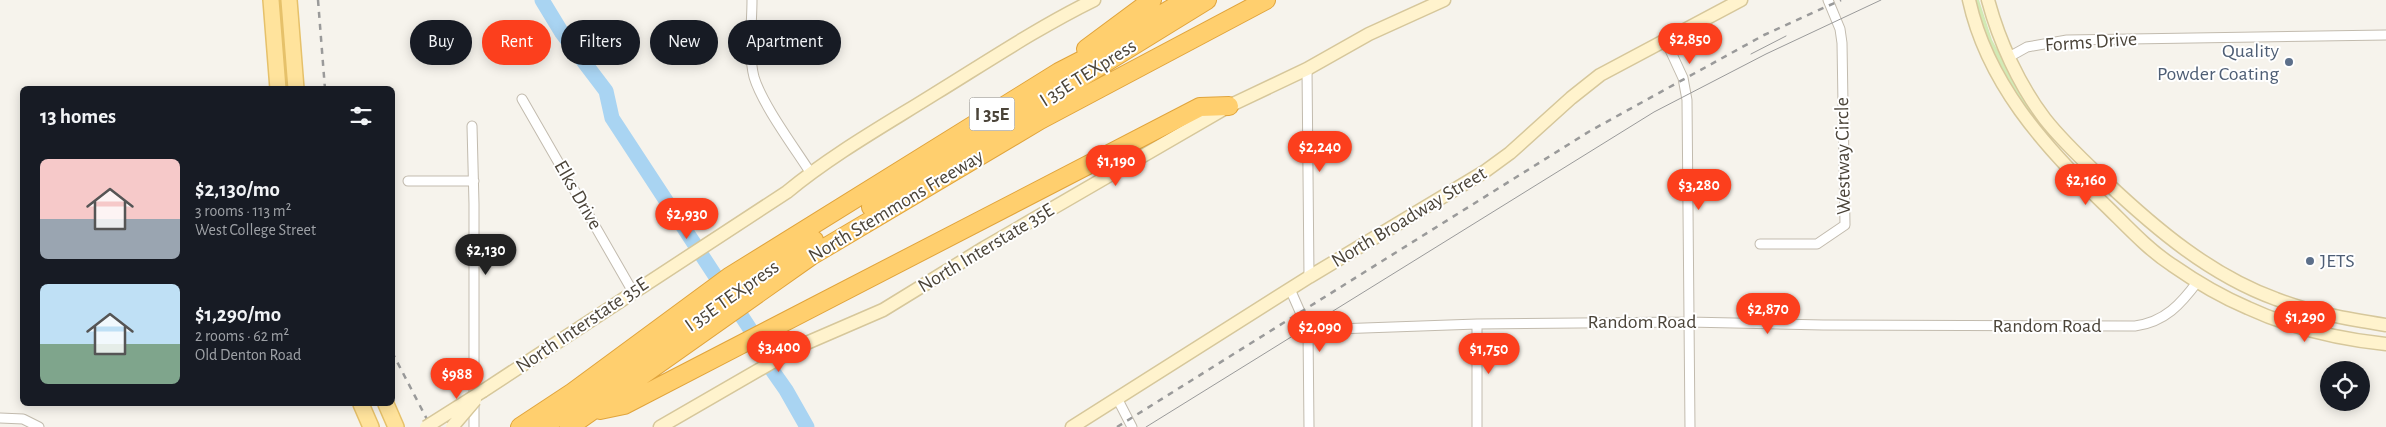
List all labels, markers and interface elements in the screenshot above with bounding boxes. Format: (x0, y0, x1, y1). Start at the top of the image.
chip: Buy (410, 20, 472, 65)
chip: Rent (482, 20, 551, 65)
chip: Filters (561, 20, 640, 65)
chip: New (650, 20, 718, 65)
chip: Apartment (728, 20, 841, 65)
pin: $2,850 (1649, 22, 1731, 65)
street label: Forms Drive (2044, 29, 2138, 55)
text: $2,850 (1669, 31, 1711, 47)
street label: I 35E TEXpress (1036, 35, 1140, 111)
place label: Quality Powder Coating (2157, 41, 2279, 84)
marker: Quality Powder Coating (2283, 56, 2295, 68)
street label: Westway Circle (1832, 97, 1854, 215)
road number: I 35E (970, 98, 1014, 130)
icon: filters (347, 102, 375, 130)
text: 13 homes (40, 106, 116, 127)
pin: $2,240 (1279, 130, 1361, 173)
text: $2,240 (1299, 139, 1341, 155)
pin: $1,190 (1075, 144, 1157, 187)
street label: North Stemmons Freeway (805, 146, 987, 266)
text: $1,190 (1097, 153, 1135, 169)
street label: Elks Drive (550, 157, 606, 233)
street label: North Broadway Street (1328, 163, 1490, 271)
pin: $2,160 (2045, 164, 2127, 206)
pin: $3,280 (1658, 168, 1740, 211)
text: $2,160 (2066, 172, 2106, 188)
text: $3,280 (1678, 177, 1720, 193)
icon: home (80, 179, 140, 239)
text: $2,130/mo (195, 179, 280, 200)
pin: $2,930 (646, 198, 728, 240)
street label: North Interstate 35E (915, 199, 1058, 296)
text: 3 rooms · 113 m² (195, 203, 291, 219)
text: $2,930 (666, 206, 708, 222)
text: West College Street (195, 222, 316, 238)
pin: $2,130 (445, 234, 527, 276)
text: $2,130 (466, 242, 506, 258)
place label: JETS (2320, 251, 2355, 271)
marker: JETS (2304, 255, 2316, 267)
street label: I 35E TEXpress (681, 256, 783, 336)
street label: North Interstate 35E (512, 273, 652, 377)
pin: $2,870 (1727, 292, 1809, 335)
pin: $1,290 (2264, 300, 2346, 343)
text: $2,870 (1747, 301, 1789, 317)
icon: home (80, 304, 140, 364)
text: $1,290/mo (195, 304, 281, 325)
text: $1,290 (2285, 309, 2325, 325)
pin: $2,090 (1279, 310, 1361, 353)
street label: Random Road (1587, 312, 1697, 332)
street label: Random Road (1992, 316, 2102, 336)
text: $2,090 (1299, 319, 1341, 335)
text: 2 rooms · 62 m² (195, 328, 289, 344)
pin: $3,400 (738, 330, 820, 373)
pin: $1,750 (1448, 332, 1530, 375)
text: $3,400 (758, 339, 800, 355)
text: $1,750 (1470, 341, 1508, 357)
text: Old Denton Road (195, 347, 301, 363)
pin: $988 (427, 358, 487, 400)
map controls (2320, 361, 2370, 411)
button: locate (2320, 361, 2370, 411)
text: $988 (442, 366, 472, 382)

